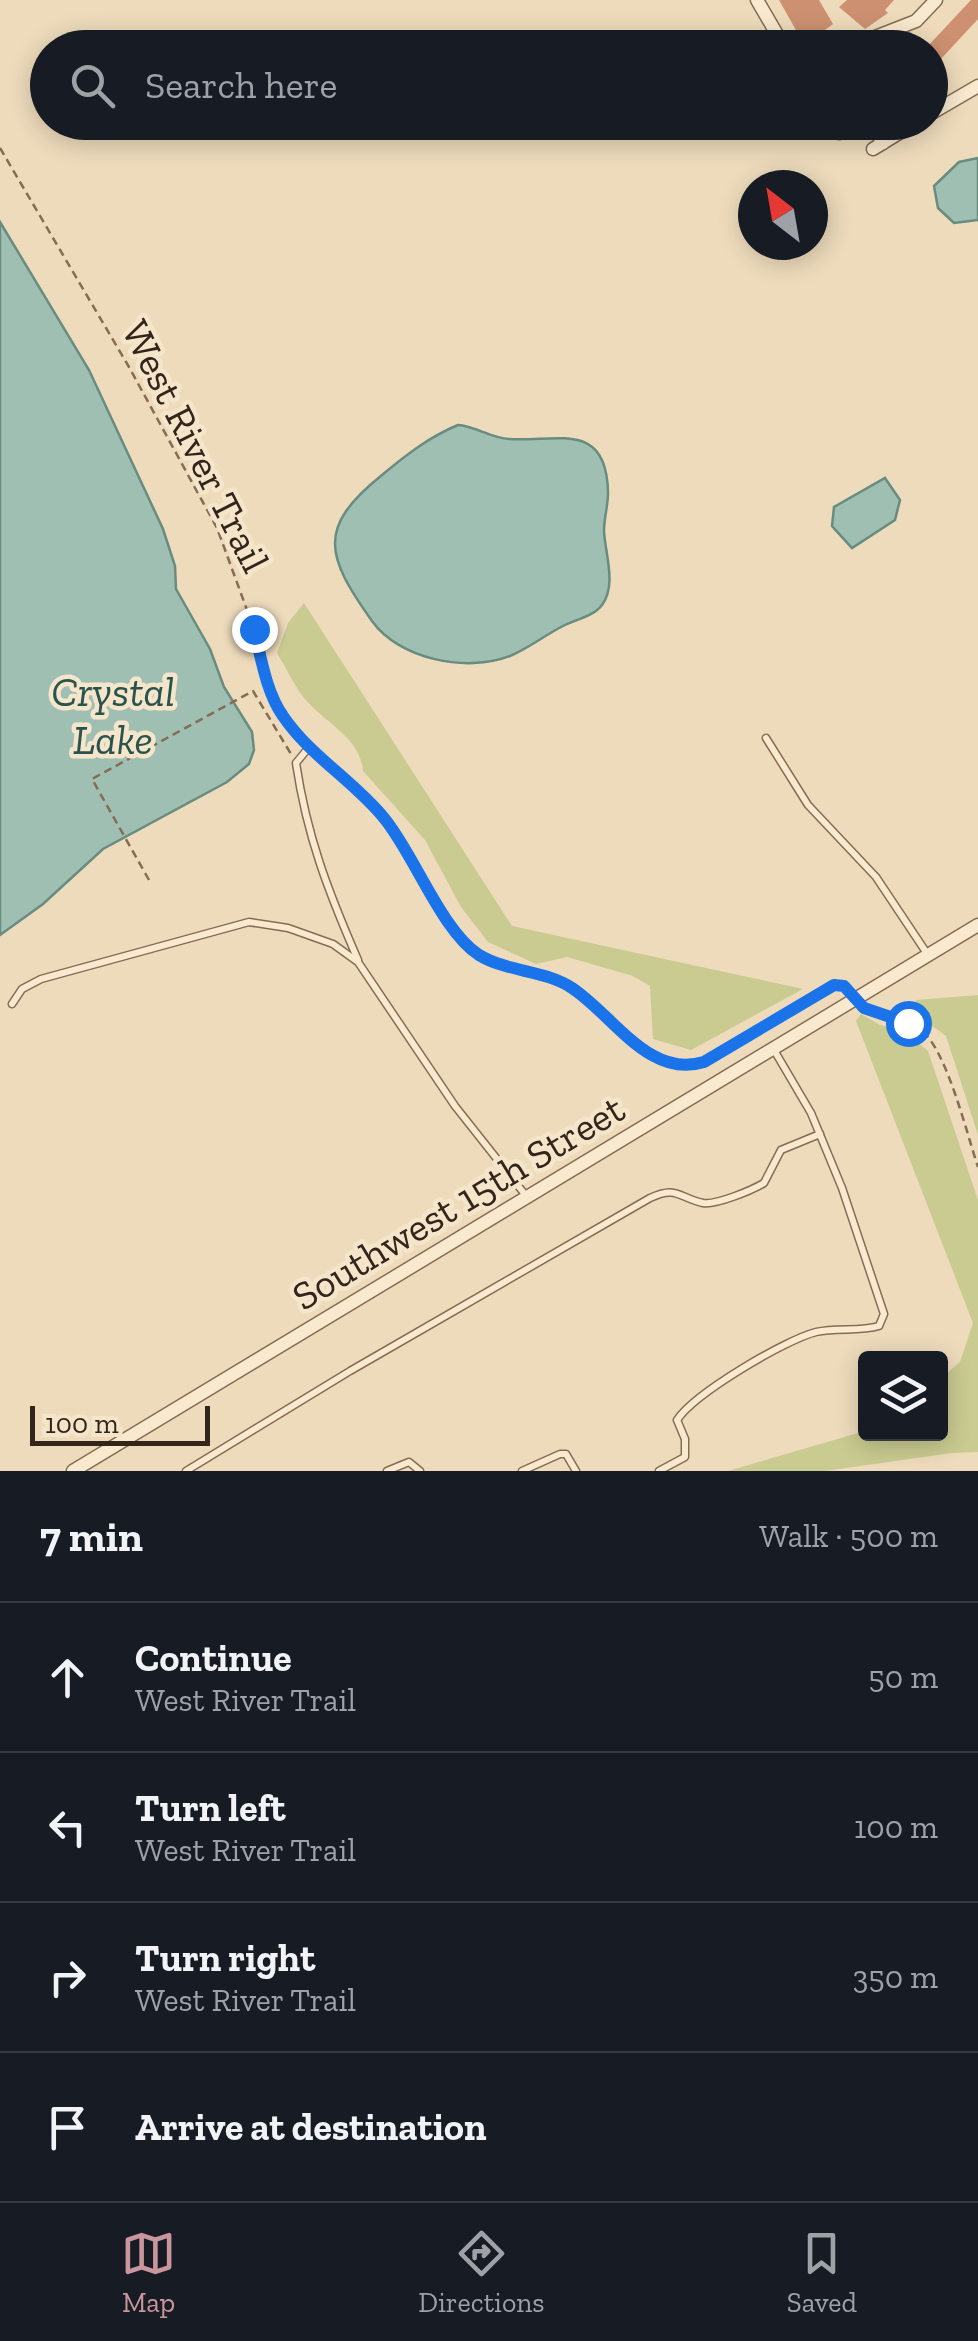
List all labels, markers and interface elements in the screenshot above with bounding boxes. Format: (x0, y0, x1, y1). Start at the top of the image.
search box (30, 30, 948, 140)
icon: search (65, 58, 120, 113)
text: Search here (145, 62, 337, 108)
north arrow (738, 170, 828, 260)
street label: West River Trail (112, 312, 280, 580)
route end (232, 607, 278, 653)
water label: Crystal Lake (51, 666, 175, 765)
route start (886, 1001, 932, 1047)
street label: Southwest 15th Street (283, 1084, 633, 1320)
map controls (858, 1351, 948, 1441)
button: layers (858, 1351, 948, 1441)
scale bar (30, 1401, 210, 1446)
text: 100 m (45, 1407, 119, 1440)
text: 7 min (40, 1511, 143, 1562)
text: Walk · 500 m (759, 1517, 938, 1555)
text: Continue (135, 1635, 292, 1681)
icon: ahead (40, 1650, 95, 1705)
text: 50 m (868, 1658, 938, 1696)
text: West River Trail (135, 1681, 356, 1719)
text: Turn left (135, 1785, 286, 1831)
icon: left (40, 1800, 95, 1855)
text: 100 m (854, 1808, 938, 1846)
text: West River Trail (135, 1831, 356, 1869)
text: Turn right (135, 1935, 315, 1981)
icon: right (40, 1950, 95, 2005)
text: 350 m (853, 1958, 938, 1996)
text: West River Trail (135, 1981, 356, 2019)
icon: arrive (40, 2100, 95, 2155)
text: Arrive at destination (135, 2104, 486, 2150)
tab: Map (121, 2226, 176, 2319)
tab: Directions (418, 2226, 545, 2319)
tab: Saved (787, 2226, 857, 2319)

